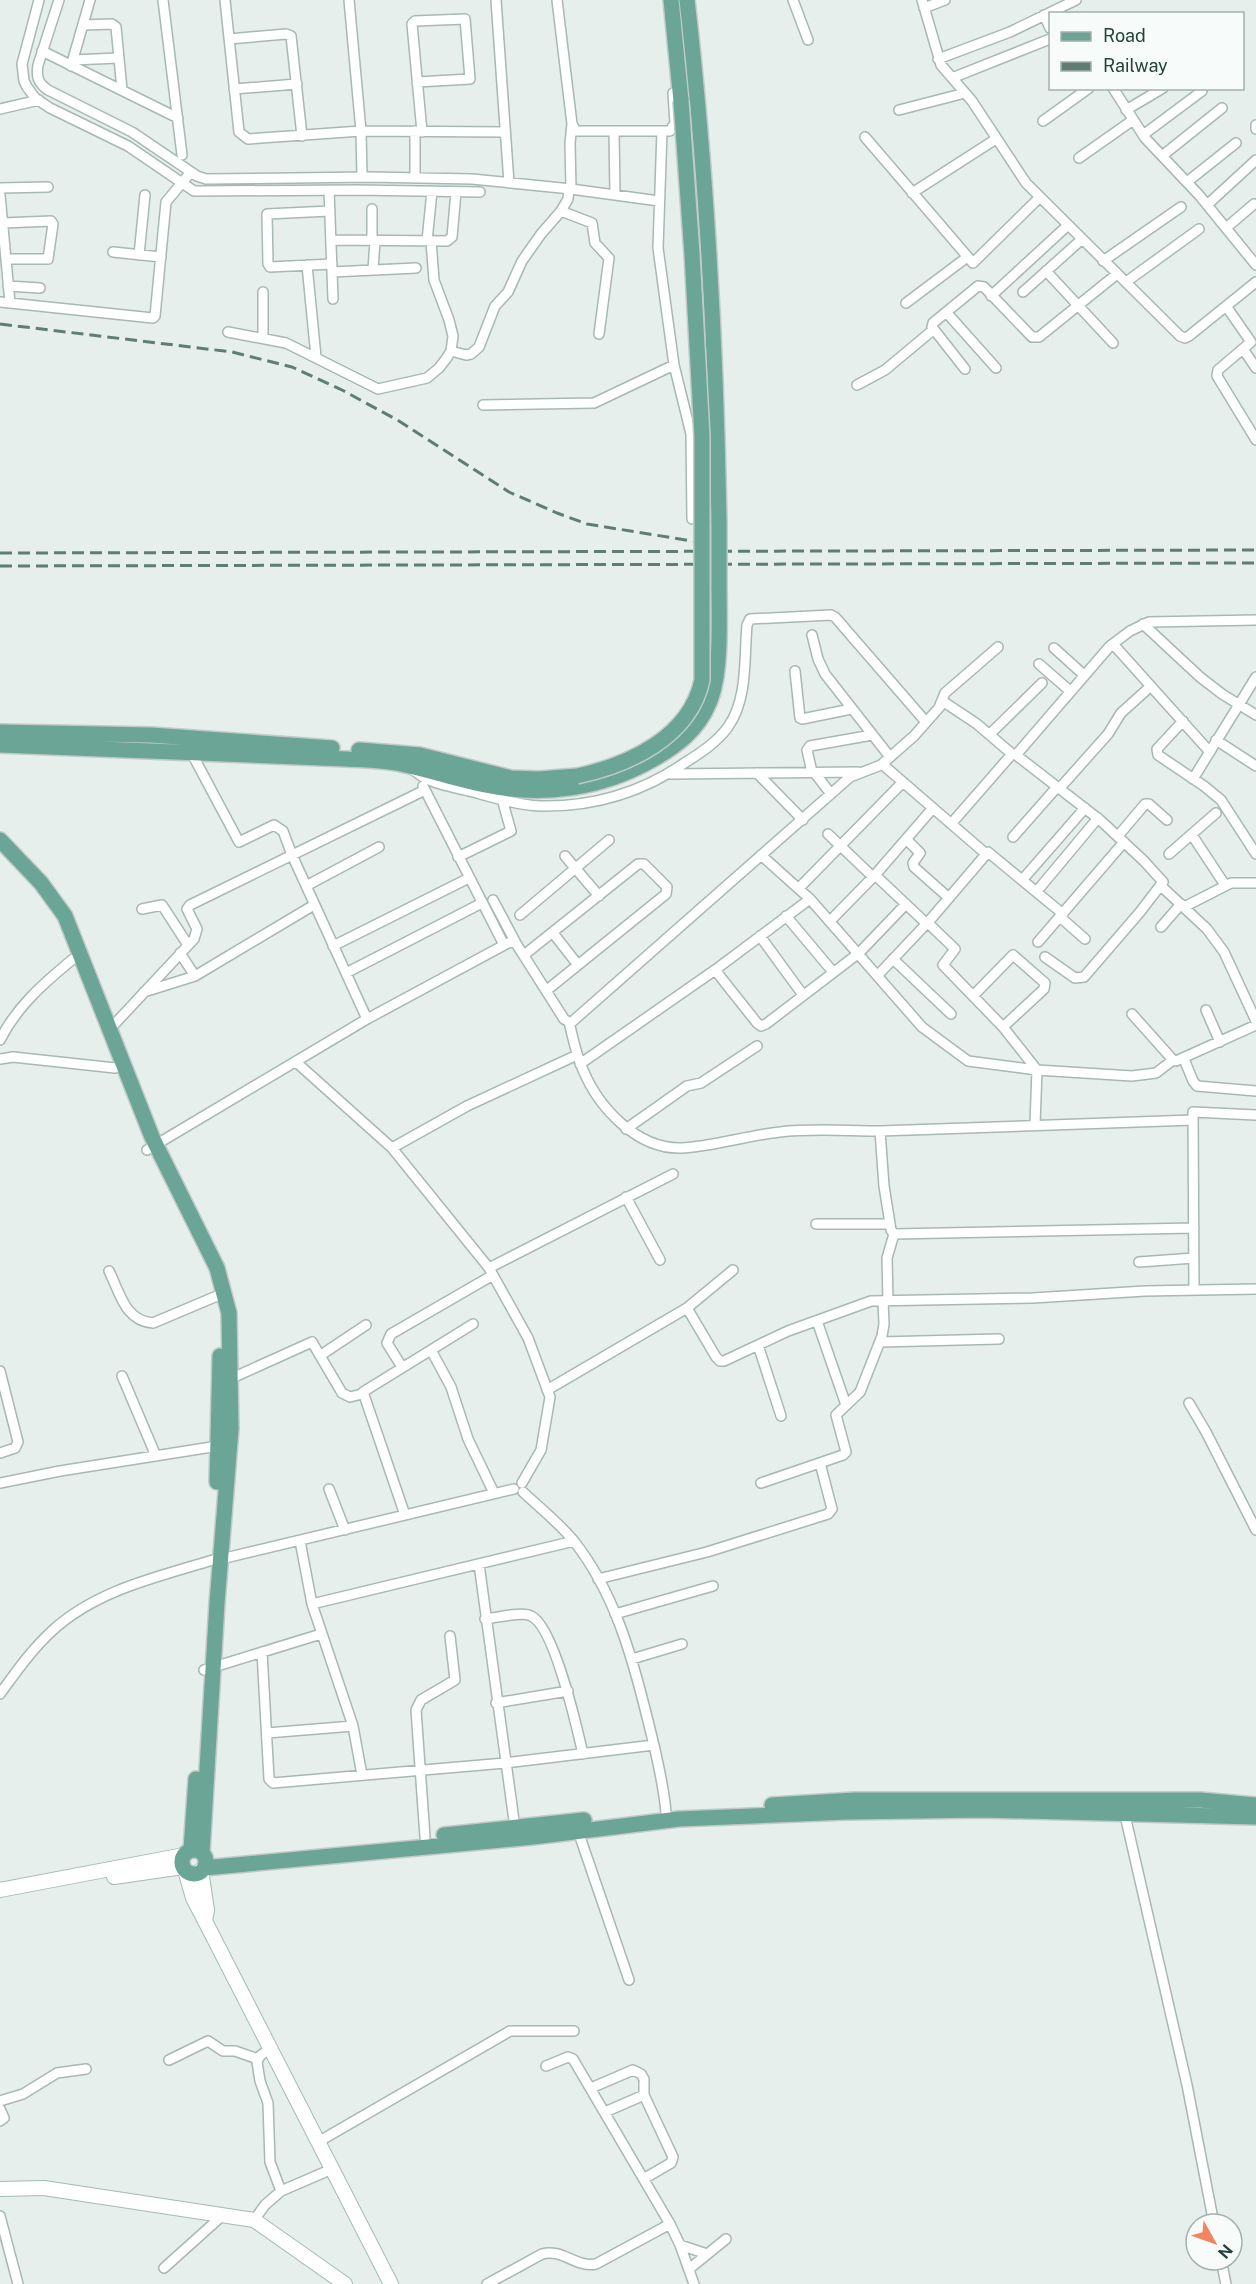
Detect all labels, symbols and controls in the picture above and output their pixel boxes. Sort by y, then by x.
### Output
legend [1049,12,1244,90]
text: Road [1103,25,1146,46]
text: Railway [1103,55,1168,76]
north arrow [1184,2212,1244,2272]
text: N [1214,2240,1236,2262]

